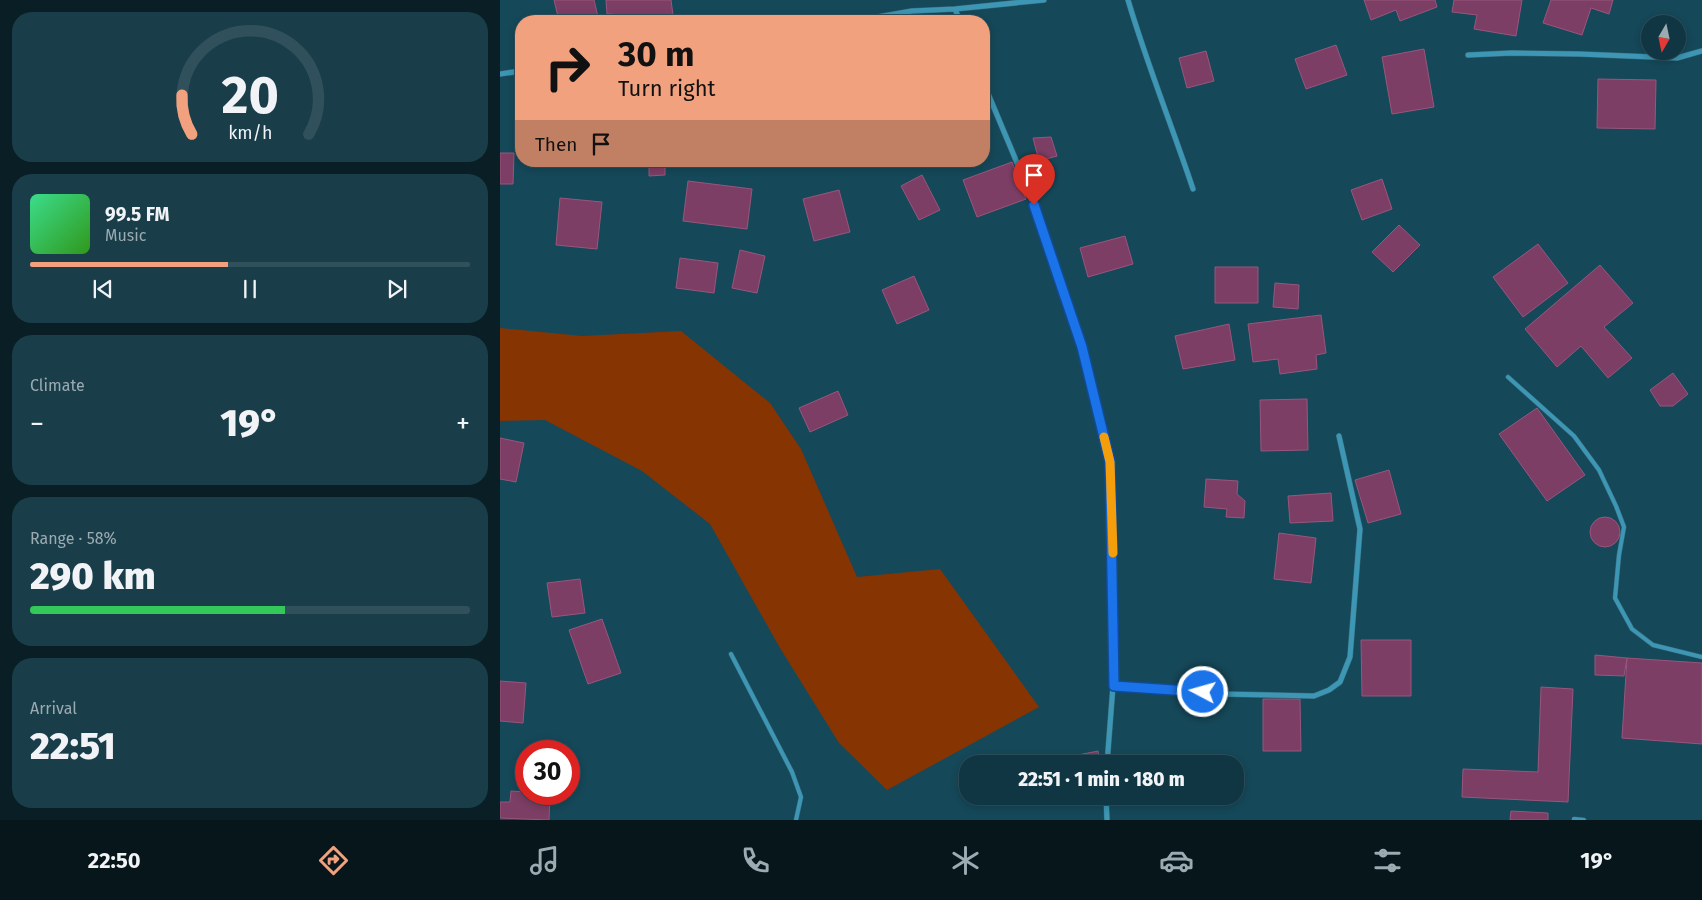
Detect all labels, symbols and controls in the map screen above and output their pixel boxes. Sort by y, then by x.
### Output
north arrow [1641,15,1686,60]
map controls [1641,15,1686,60]
text: 30 m [618,33,695,75]
icon: right [535,35,600,100]
text: 20 [221,64,279,127]
text: Turn right [618,75,715,102]
text: km/h [228,122,272,144]
icon: arrive [587,130,615,158]
text: Then [535,133,577,156]
pin [1013,154,1055,205]
icon: arrive [1020,161,1048,189]
text: 99.5 FM [105,203,169,226]
text: Music [105,226,146,245]
icon: previous [89,275,117,303]
icon: pause [236,275,264,303]
icon: next [383,275,411,303]
text: Climate [30,376,85,395]
text: 19° [220,400,280,446]
text: − [30,407,44,440]
text: + [456,407,470,440]
text: Range · 58% [30,529,117,548]
text: 290 km [30,553,156,599]
position arrow [1176,665,1228,717]
text: Arrival [30,699,77,718]
text: 22:51 [30,723,116,769]
speed limit sign: 30 [515,740,580,805]
text: 22:51 · 1 min · 180 m [1018,768,1185,791]
icon: directions [316,843,351,878]
icon: music [527,843,562,878]
icon: phone [738,843,773,878]
icon: climate [948,843,983,878]
icon: car [1159,843,1194,878]
icon: filters [1370,843,1405,878]
text: 22:50 [88,847,141,874]
text: 19° [1580,847,1614,874]

